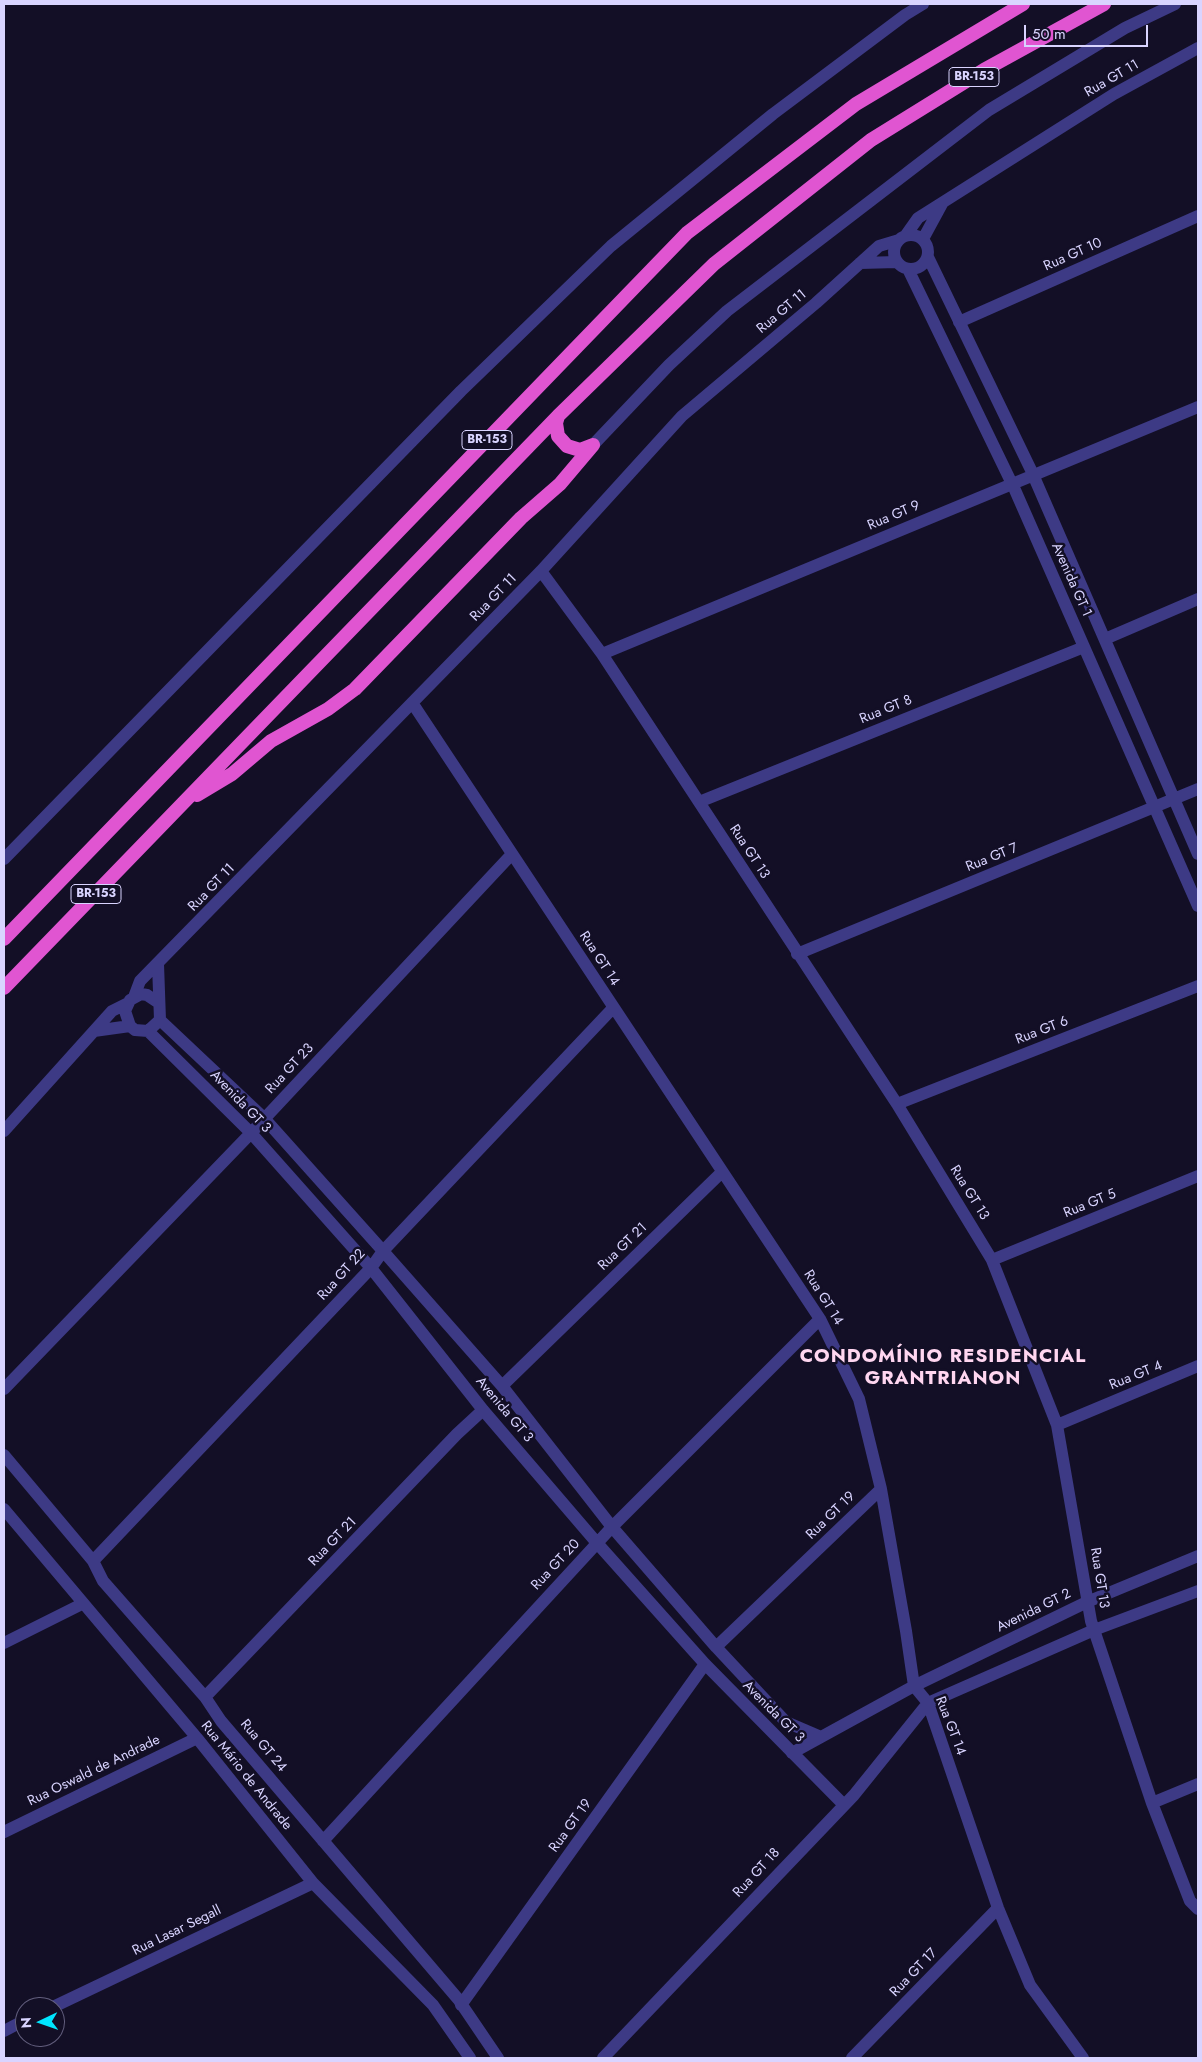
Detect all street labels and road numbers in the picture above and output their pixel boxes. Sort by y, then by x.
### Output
street label: Rua GT 11 [1082,57,1142,101]
road number: BR-153 [949,68,999,86]
street label: Rua GT 10 [1041,235,1105,275]
street label: Rua GT 11 [754,286,810,338]
road number: BR-153 [462,430,512,450]
street label: Rua GT 9 [865,497,923,535]
street label: Avenida GT 1 [1047,540,1095,620]
street label: Rua GT 11 [467,571,521,625]
street label: Rua GT 8 [857,692,915,728]
street label: Rua GT 13 [725,822,773,882]
street label: Rua GT 7 [964,840,1020,876]
street label: Rua GT 11 [185,861,239,915]
road number: BR-153 [71,884,121,904]
street label: Rua GT 14 [575,929,623,989]
street label: Rua GT 6 [1013,1013,1071,1049]
street label: Rua GT 23 [262,1040,318,1098]
street label: Avenida GT 3 [206,1067,274,1137]
street label: Rua GT 13 [946,1163,992,1223]
street label: Rua GT 5 [1061,1186,1119,1222]
street label: Rua GT 21 [595,1220,651,1274]
street label: Rua GT 22 [315,1246,369,1304]
street label: Rua GT 14 [800,1267,846,1329]
street label: Rua GT 4 [1107,1358,1165,1394]
street label: Avenida GT 3 [472,1374,536,1446]
street label: Rua GT 19 [803,1489,859,1543]
street label: Rua GT 21 [306,1514,360,1570]
street label: Rua GT 20 [528,1536,584,1594]
street label: Rua GT 13 [1086,1546,1112,1610]
street label: Avenida GT 2 [994,1586,1074,1636]
street label: Avenida GT 3 [739,1678,807,1746]
street label: Rua GT 14 [931,1694,969,1758]
street label: Rua GT 24 [236,1716,290,1776]
street label: Rua Mário de Andrade [197,1718,295,1834]
street label: Rua Oswald de Andrade [25,1732,163,1810]
street label: Rua GT 19 [546,1796,596,1856]
street label: Rua GT 18 [730,1845,784,1901]
street label: Rua Lasar Segall [130,1902,224,1960]
street label: Rua GT 17 [887,1945,941,2001]

